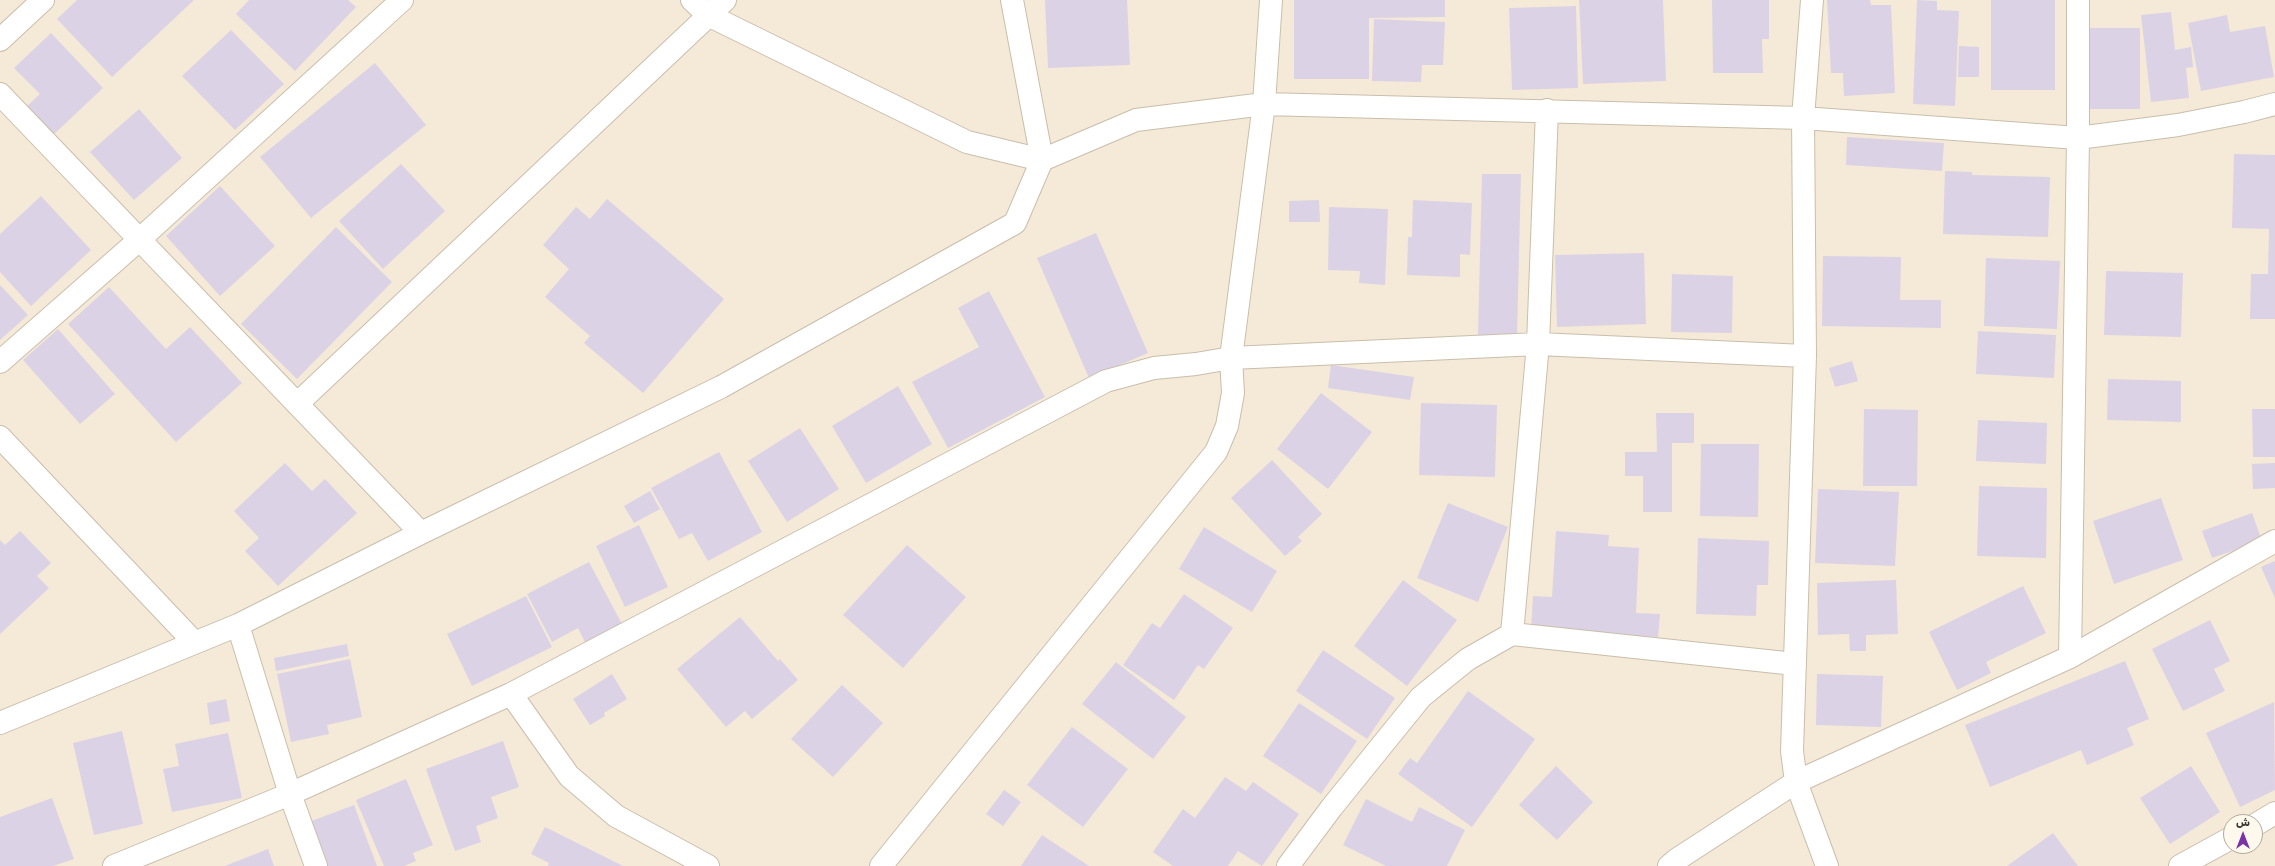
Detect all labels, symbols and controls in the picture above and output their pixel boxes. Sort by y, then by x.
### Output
north arrow [2223,814,2263,854]
text: ش [2236,816,2250,829]

